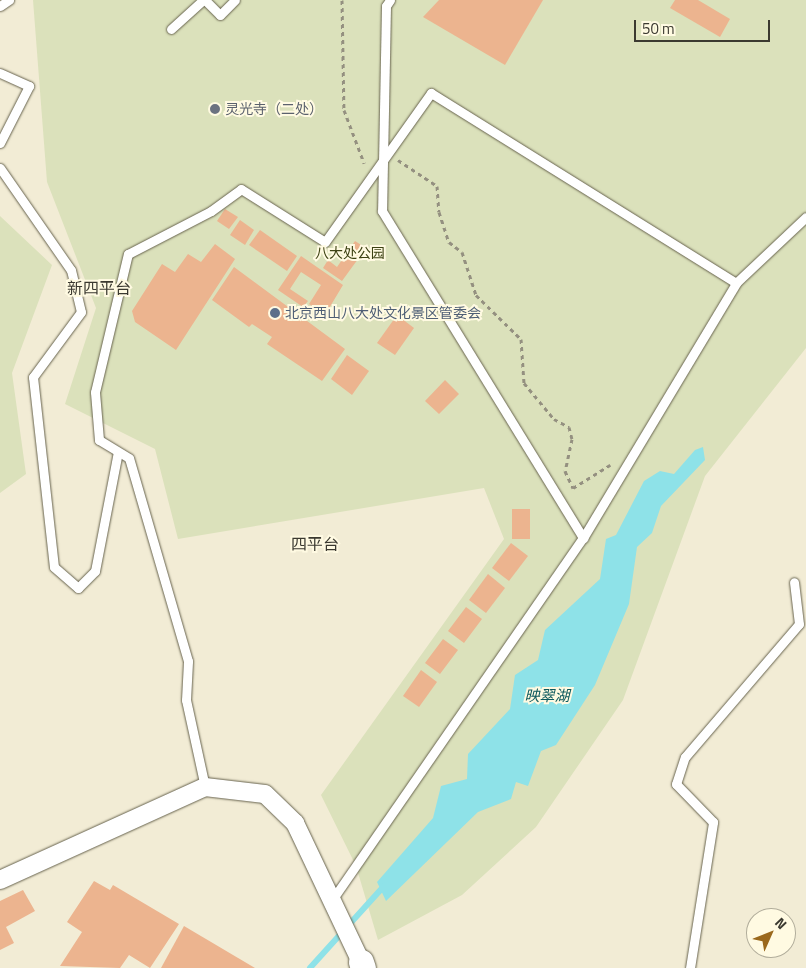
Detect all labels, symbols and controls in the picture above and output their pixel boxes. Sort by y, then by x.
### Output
scale bar [636,10,772,42]
text: 50 m [642,17,675,40]
place label: 灵光寺（二处） [225,101,323,117]
marker: 灵光寺（二处） [209,103,221,115]
park label: 八大处公园 [315,245,385,261]
district label: 新四平台 [67,278,131,298]
place label: 北京西山八大处文化景区管委会 [285,305,481,321]
marker: 北京西山八大处文化景区管委会 [269,307,281,319]
district label: 四平台 [291,534,339,554]
water label: 映翠湖 [525,687,569,705]
north arrow [746,908,796,958]
text: N [771,912,792,934]

